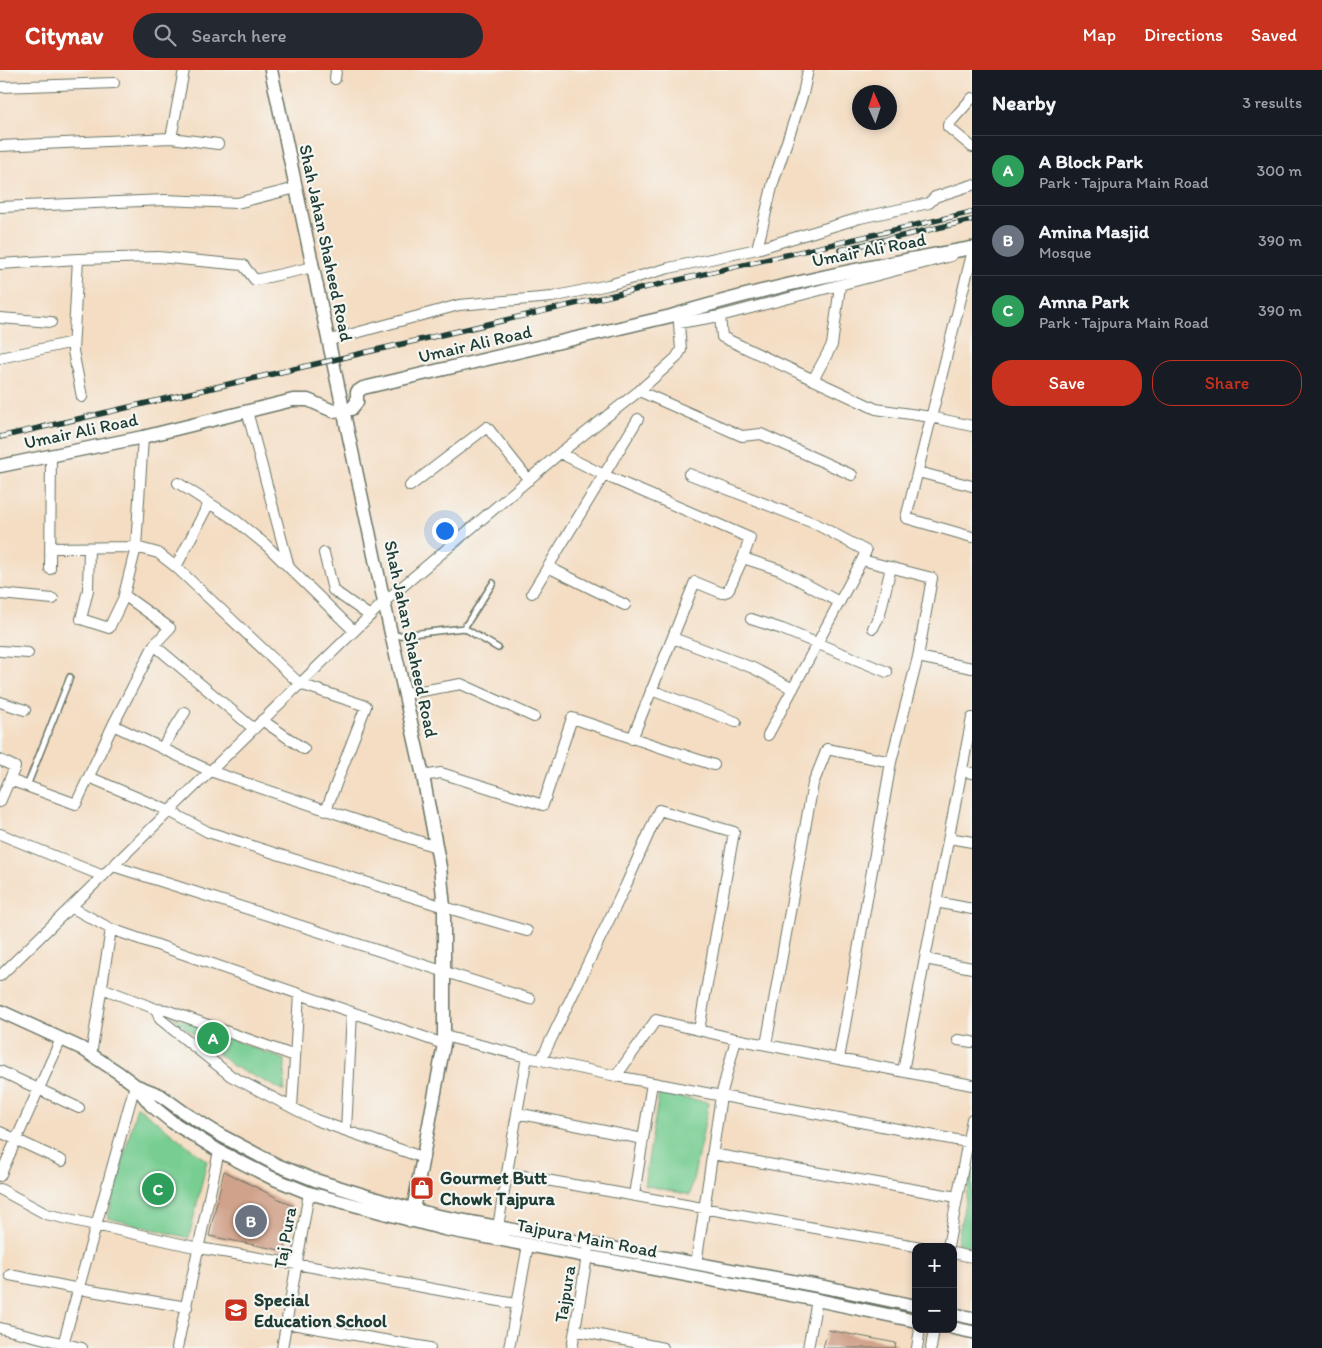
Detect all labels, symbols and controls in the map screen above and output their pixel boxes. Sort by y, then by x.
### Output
search box [133,13,483,58]
text: Citynav [25,21,103,50]
icon: search [151,21,179,49]
text: Search here [191,24,287,47]
text: Map [1083,24,1116,46]
text: Directions [1144,24,1223,46]
text: Saved [1251,24,1297,46]
north arrow [852,85,897,130]
text: Nearby [992,90,1056,115]
text: 3 results [1242,93,1302,112]
street label: Shah Jahan Shaheed Road [294,143,358,344]
text: A Block Park [1039,150,1143,173]
text: A [1003,161,1013,180]
text: 300 m [1257,161,1302,180]
text: Park · Tajpura Main Road [1039,173,1209,192]
text: Amina Masjid [1039,220,1149,243]
street label: Umair Ali Road [810,228,928,272]
text: B [1003,231,1013,250]
text: 390 m [1258,231,1302,250]
text: Mosque [1039,243,1092,262]
text: Amna Park [1039,290,1129,313]
text: C [1003,301,1013,320]
text: 390 m [1258,301,1302,320]
text: Park · Tajpura Main Road [1039,313,1209,332]
street label: Umair Ali Road [416,320,534,368]
button: Save [992,360,1142,406]
button: Share [1152,360,1302,406]
street label: Umair Ali Road [22,408,140,454]
your location [432,518,458,544]
street label: Shah Jahan Shaheed Road [379,539,443,740]
pin: A [197,1019,229,1057]
place label: Gourmet Butt Chowk Tajpura [440,1167,556,1210]
pin: C [142,1170,174,1208]
shop icon: Gourmet Butt Chowk Tajpura [409,1175,435,1201]
pin: B [235,1202,267,1240]
street label: Taj Pura [269,1205,301,1271]
street label: Tajpura Main Road [515,1214,660,1263]
map controls [912,1243,957,1333]
button: + [912,1243,957,1288]
street label: Tajpura [550,1263,580,1324]
button: − [912,1288,957,1333]
place label: Special Education School [254,1289,388,1332]
school or university icon: Special Education School [223,1297,249,1323]

